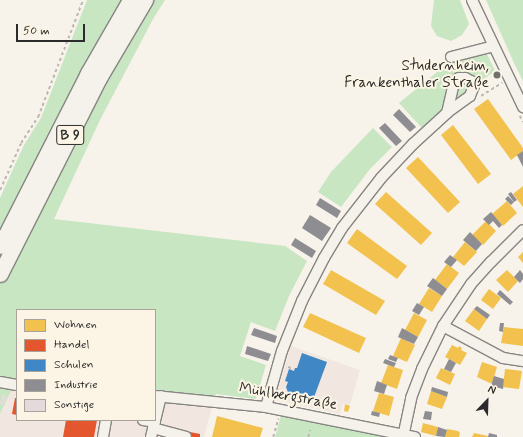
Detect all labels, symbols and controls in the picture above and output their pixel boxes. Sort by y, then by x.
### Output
scale bar [18,16,87,42]
text: 50 m [23,23,50,39]
place label: Studernheim, Frankenthaler Straße [347,57,489,92]
marker: Studernheim, Frankenthaler Straße [492,70,502,80]
road number: B 9 [56,123,84,147]
legend [16,309,156,421]
text: Wohnen [54,317,97,333]
text: Handel [54,337,89,353]
text: Schulen [54,357,94,373]
text: Industrie [54,377,98,393]
street label: Mühlbergstraße [238,380,338,414]
north arrow [467,381,507,421]
text: N [486,382,498,398]
text: Sonstige [54,397,94,413]

